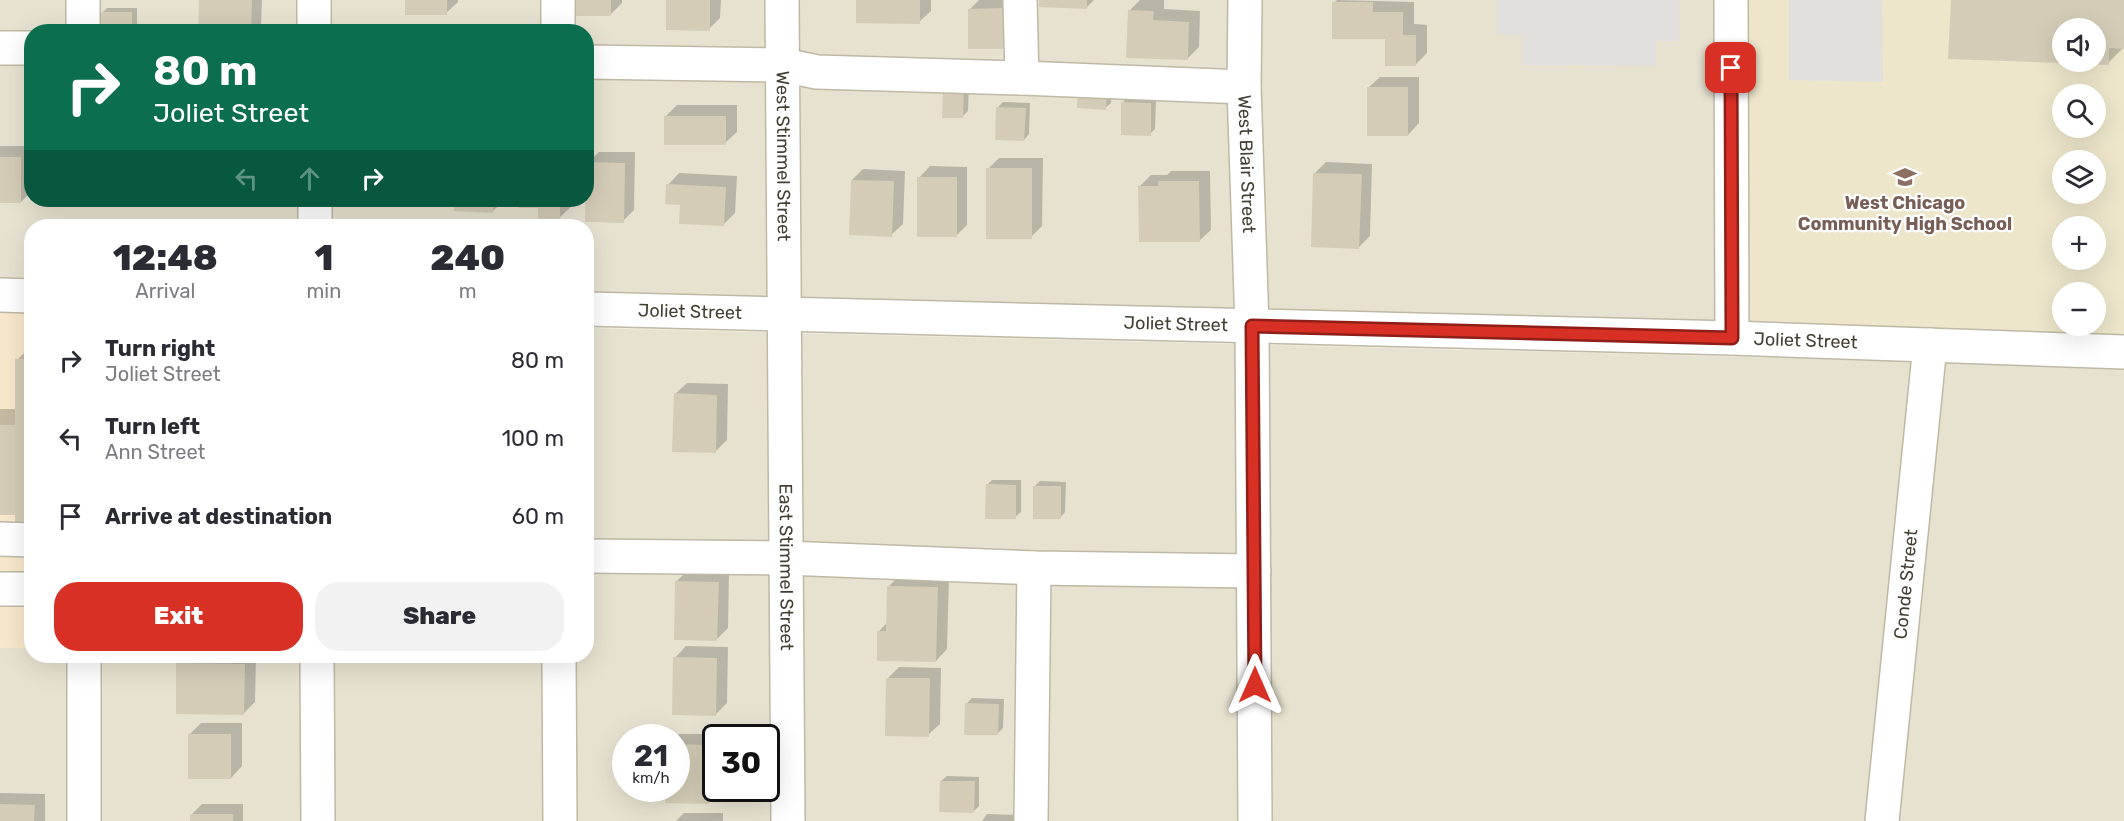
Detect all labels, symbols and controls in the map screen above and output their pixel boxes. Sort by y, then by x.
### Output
map controls [2052,18,2106,336]
button: sound [2052,18,2106,72]
pin [1705,42,1756,93]
text: 80 m [153,46,257,96]
icon: right [54,48,132,126]
icon: arrive [1714,51,1747,84]
street label: West Stimmel Street [772,71,795,241]
button: search [2052,84,2106,138]
street label: West Blair Street [1233,94,1260,233]
text: Joliet Street [153,97,309,129]
button: layers [2052,150,2106,204]
icon: left [230,162,263,195]
icon: ahead [293,162,326,195]
icon: right [356,162,389,195]
school or university icon: West Chicago Community High School [1892,164,1918,190]
place label: West Chicago Community High School [1798,192,2012,235]
button: + [2052,216,2106,270]
text: 12:48 [113,236,218,279]
text: 1 [314,236,333,279]
text: 240 [430,236,505,279]
text: Arrival [135,279,195,303]
text: min [307,279,341,303]
text: m [459,279,477,303]
button: − [2052,282,2106,336]
street label: Joliet Street [638,299,742,324]
street label: Joliet Street [1124,312,1228,336]
street label: Joliet Street [1753,328,1858,353]
text: Turn right [105,335,215,362]
icon: right [54,344,87,377]
text: 80 m [511,347,564,374]
text: Joliet Street [105,362,221,386]
text: Turn left [105,413,200,440]
icon: left [54,422,87,455]
text: 100 m [502,425,564,452]
text: Ann Street [105,440,205,464]
street label: East Stimmel Street [775,483,798,651]
icon: arrive [54,500,87,533]
text: Arrive at destination [105,503,332,530]
text: 60 m [512,503,564,530]
street label: Conde Street [1889,528,1922,640]
button: Exit [54,582,303,651]
button: Share [315,582,564,651]
position arrow [1223,653,1287,717]
speed limit sign: 30 [702,724,780,802]
text: 21 [634,738,668,774]
text: km/h [632,769,670,787]

